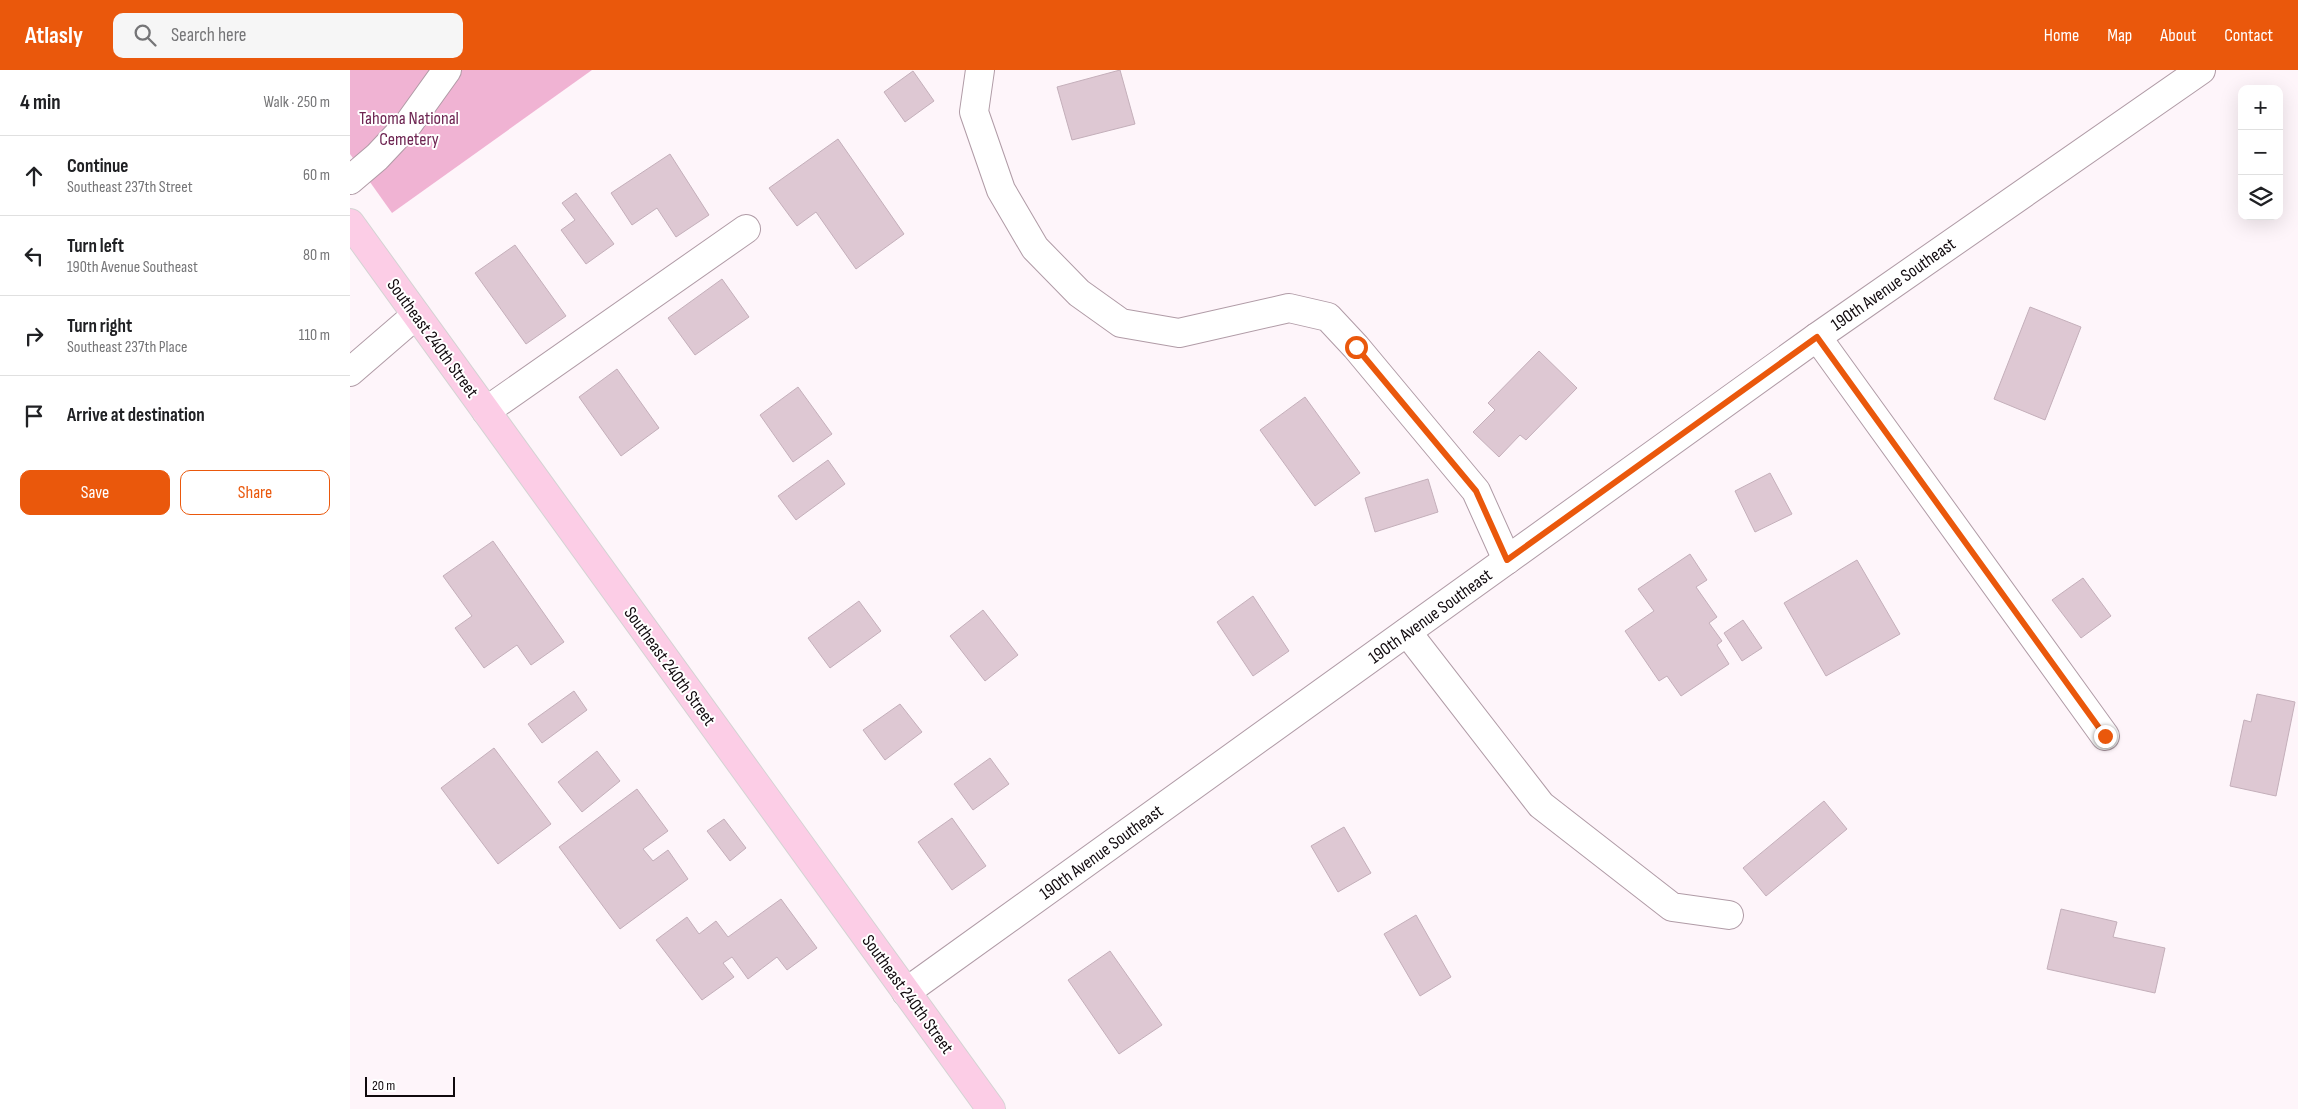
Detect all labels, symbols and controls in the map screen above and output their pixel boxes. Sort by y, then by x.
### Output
search box [113,13,463,58]
text: Atlasly [25,21,83,50]
icon: search [131,21,159,49]
text: Search here [171,24,246,47]
text: Home [2044,25,2079,46]
text: Map [2107,25,2132,46]
text: About [2160,25,2196,46]
text: Contact [2224,25,2273,46]
map controls [2238,85,2283,220]
button: + [2238,85,2283,130]
text: 4 min [20,90,61,115]
text: Walk · 250 m [264,93,330,112]
park label: Tahoma National Cemetery [359,108,459,150]
button: − [2238,130,2283,175]
text: Continue [67,155,128,178]
icon: ahead [20,162,48,190]
text: 60 m [303,166,330,185]
button: layers [2238,175,2283,220]
text: Southeast 237th Street [67,178,193,197]
street label: 190th Avenue Southeast [1827,233,1960,335]
text: Turn left [67,235,124,258]
icon: left [20,242,48,270]
text: 80 m [303,246,330,265]
text: 190th Avenue Southeast [67,258,198,277]
street label: Southeast 240th Street [382,275,483,402]
text: Turn right [67,315,132,338]
icon: right [20,322,48,350]
text: 110 m [299,326,330,345]
route start [1345,336,1368,359]
text: Southeast 237th Place [67,338,187,357]
icon: arrive [20,402,48,430]
text: Arrive at destination [67,404,205,427]
button: Save [20,470,170,515]
button: Share [180,470,330,515]
street label: 190th Avenue Southeast [1365,564,1496,668]
street label: Southeast 240th Street [619,603,720,730]
route end [2094,725,2117,748]
street label: 190th Avenue Southeast [1036,800,1167,904]
street label: Southeast 240th Street [857,931,958,1058]
scale bar [365,1074,455,1097]
text: 20 m [372,1077,395,1094]

